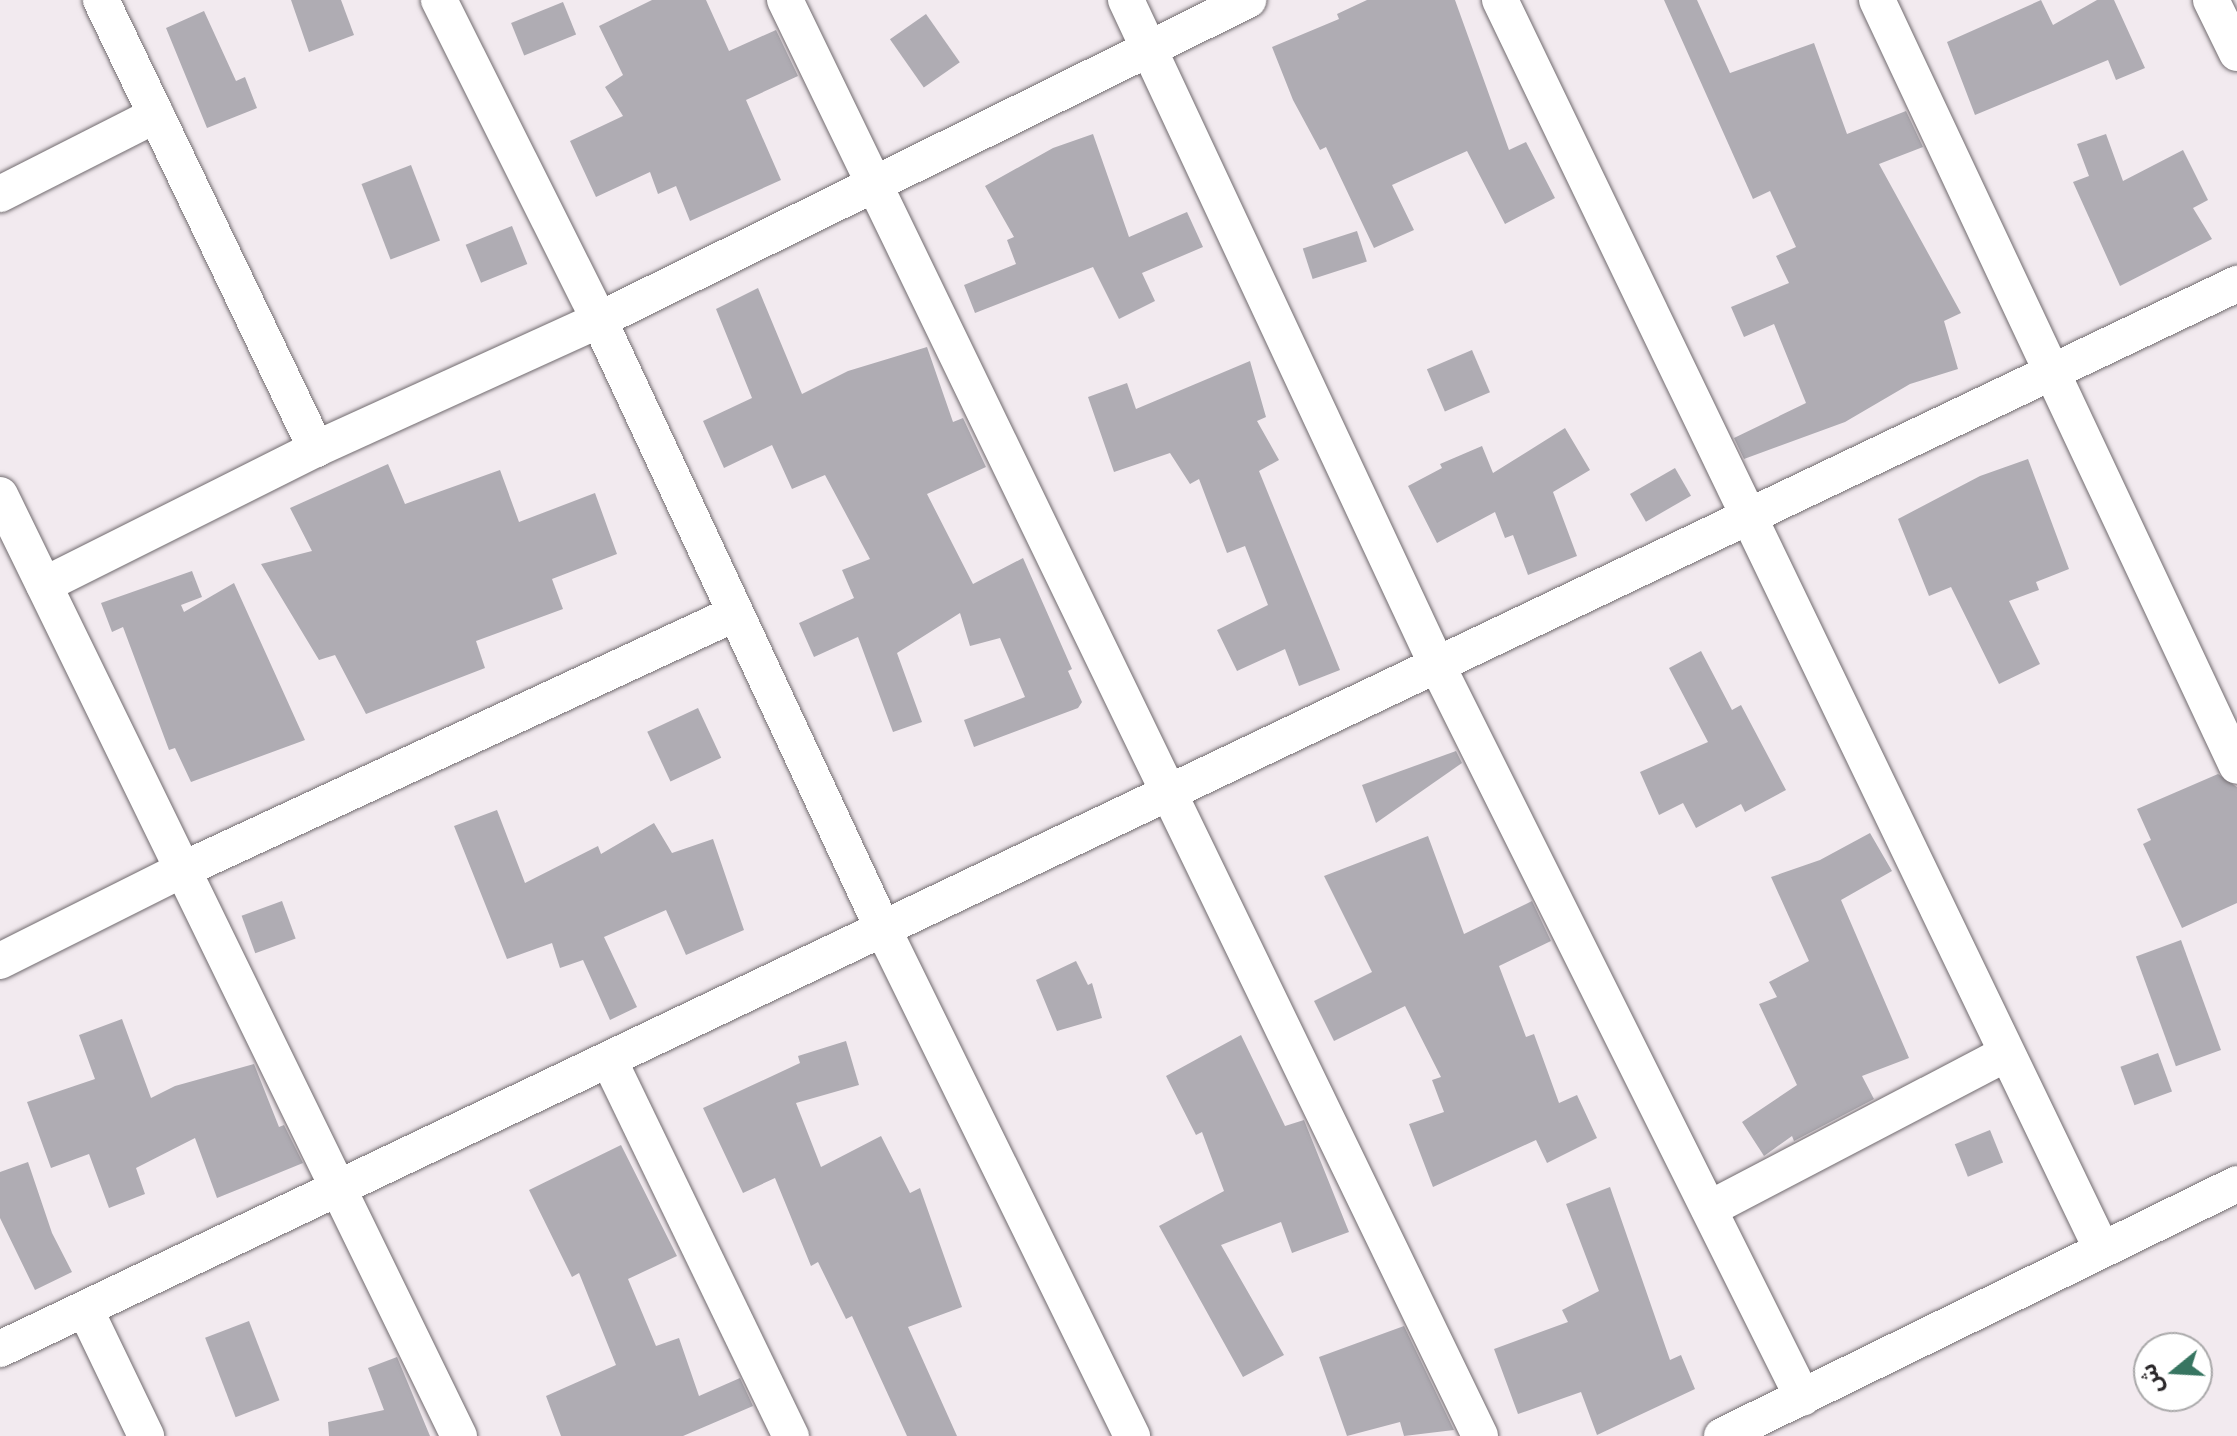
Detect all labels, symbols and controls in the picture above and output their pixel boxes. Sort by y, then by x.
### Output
north arrow [2133,1332,2213,1412]
text: ش [2135,1361,2168,1397]

